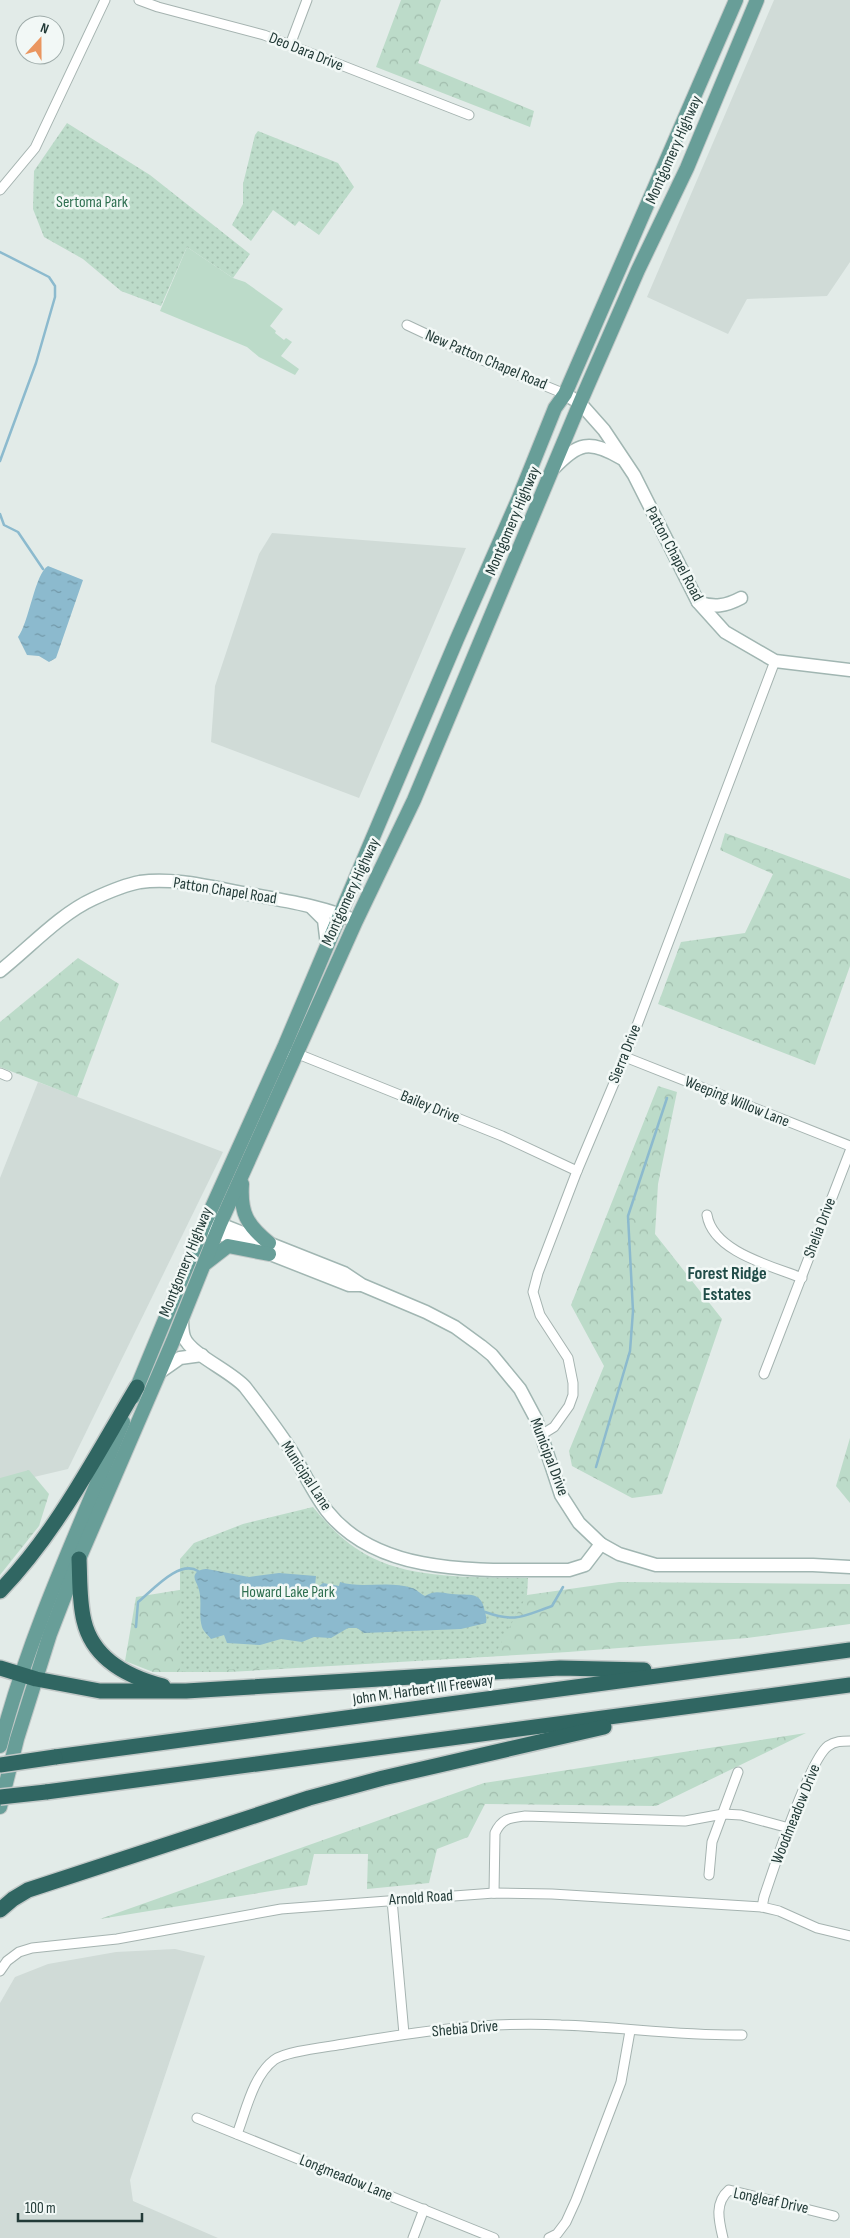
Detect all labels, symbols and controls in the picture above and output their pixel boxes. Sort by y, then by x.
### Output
north arrow [15,15,65,65]
text: N [38,19,51,38]
street label: Deo Dara Drive [266,29,346,75]
street label: Montgomery Highway [642,93,706,207]
park label: Sertoma Park [56,193,128,212]
street label: New Patton Chapel Road [422,326,550,394]
street label: Montgomery Highway [482,464,544,578]
street label: Patton Chapel Road [641,503,707,605]
street label: Montgomery Highway [318,835,384,949]
street label: Patton Chapel Road [172,873,278,909]
street label: Sierra Drive [605,1022,645,1086]
street label: Weeping Willow Lane [682,1072,792,1132]
street label: Bailey Drive [398,1087,462,1127]
street label: Shelia Drive [800,1195,840,1261]
street label: Montgomery Highway [155,1204,217,1320]
district label: Forest Ridge Estates [687,1263,767,1305]
street label: Municipal Drive [526,1415,572,1499]
street label: Municipal Lane [277,1438,335,1514]
park label: Howard Lake Park [241,1583,335,1602]
street label: John M. Harbert III Freeway [350,1671,495,1709]
street label: Woodmeadow Drive [767,1761,825,1867]
street label: Arnold Road [387,1886,454,1910]
street label: Shebia Drive [431,2017,499,2041]
street label: Longmeadow Lane [297,2151,395,2205]
street label: Longleaf Drive [732,2184,810,2218]
scale bar [18,2190,141,2222]
text: 100 m [25,2199,56,2218]

